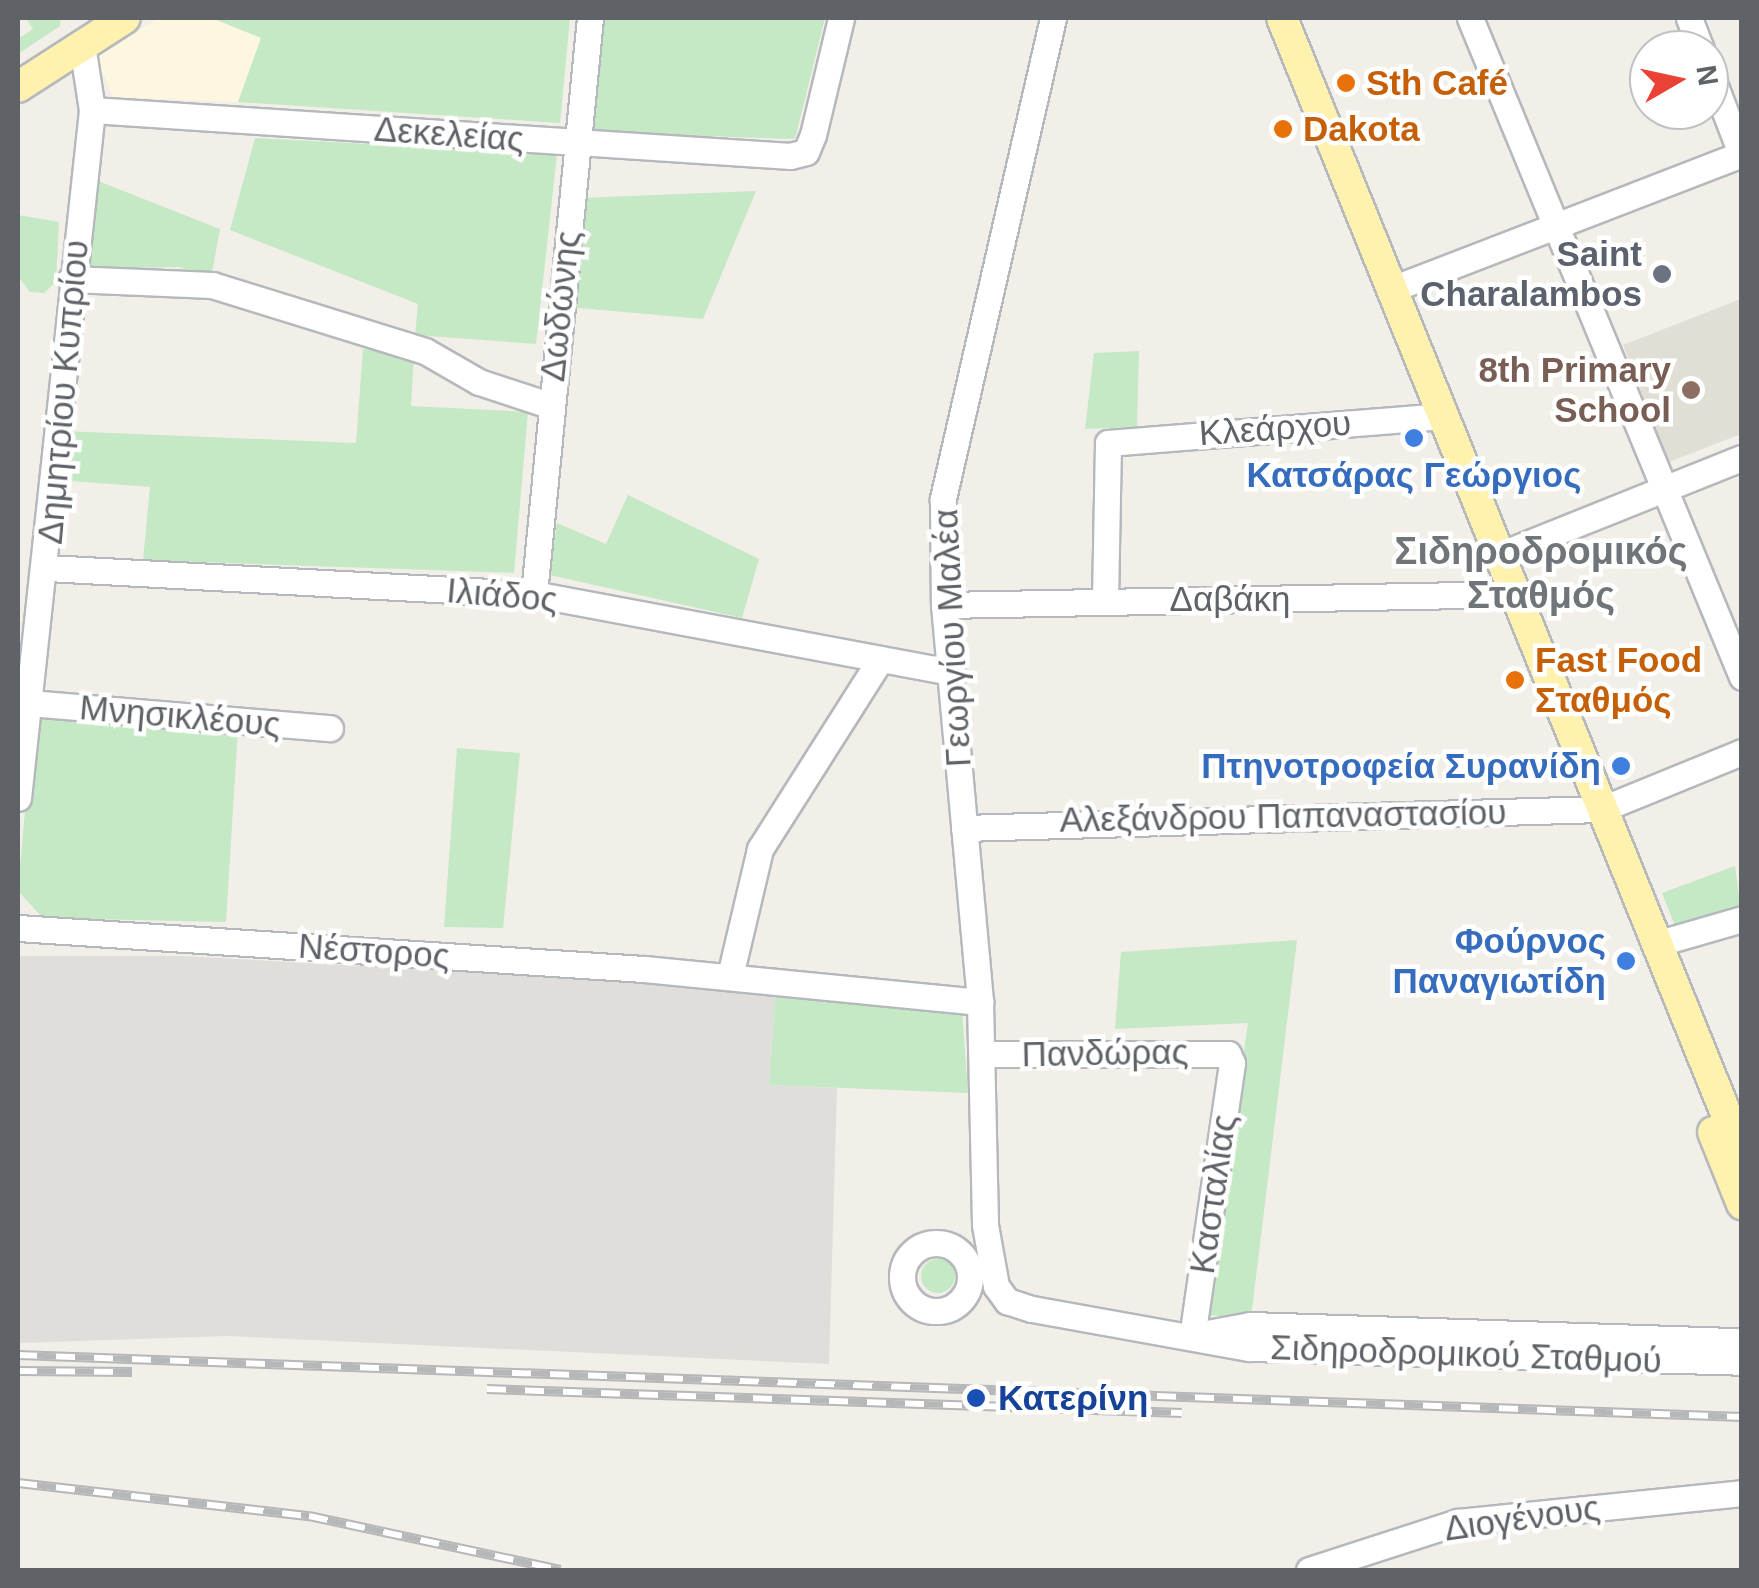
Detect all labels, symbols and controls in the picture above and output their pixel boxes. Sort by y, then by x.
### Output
north arrow [1629,30,1729,130]
place label: Sth Café [1366,62,1508,104]
text: N [1690,63,1724,88]
marker: Sth Café [1335,72,1357,94]
street label: Δεκελείας [373,108,525,160]
place label: Dakota [1303,108,1420,150]
marker: Dakota [1272,118,1294,140]
street label: Δωδώνης [531,229,589,383]
place label: Saint Charalambos [1420,233,1642,315]
street label: Δημητρίου Κυπρίου [29,238,97,546]
marker: Saint Charalambos [1651,263,1673,285]
place label: 8th Primary School [1478,349,1671,431]
marker: 8th Primary School [1680,379,1702,401]
street label: Κλεάρχου [1197,402,1353,454]
marker: Κατσάρας Γεώργιος [1403,427,1425,449]
place label: Κατσάρας Γεώργιος [1247,454,1581,496]
street label: Γεωργίου Μαλέα [924,508,980,768]
district label: Σιδηροδρομικός Σταθμός [1395,529,1687,618]
street label: Ιλιάδος [445,569,559,621]
street label: Δαβάκη [1170,578,1290,620]
place label: Fast Food Σταθμός [1535,639,1702,721]
marker: Fast Food Σταθμός [1504,669,1526,691]
street label: Μνησικλέους [78,686,282,746]
place label: Πτηνοτροφεία Συρανίδη [1201,745,1601,787]
marker: Πτηνοτροφεία Συρανίδη [1610,755,1632,777]
street label: Αλεξάνδρου Παπαναστασίου [1059,791,1507,841]
place label: Φούρνος Παναγιωτίδη [1392,920,1606,1002]
street label: Νέστορος [297,925,451,977]
marker: Φούρνος Παναγιωτίδη [1615,950,1637,972]
street label: Πανδώρας [1021,1031,1189,1075]
street label: Κασταλίας [1181,1112,1245,1276]
street label: Σιδηροδρομικού Σταθμού [1270,1326,1662,1382]
place label: Κατερίνη [998,1377,1148,1419]
marker: Κατερίνη [963,1385,989,1411]
street label: Διογένους [1441,1486,1603,1550]

